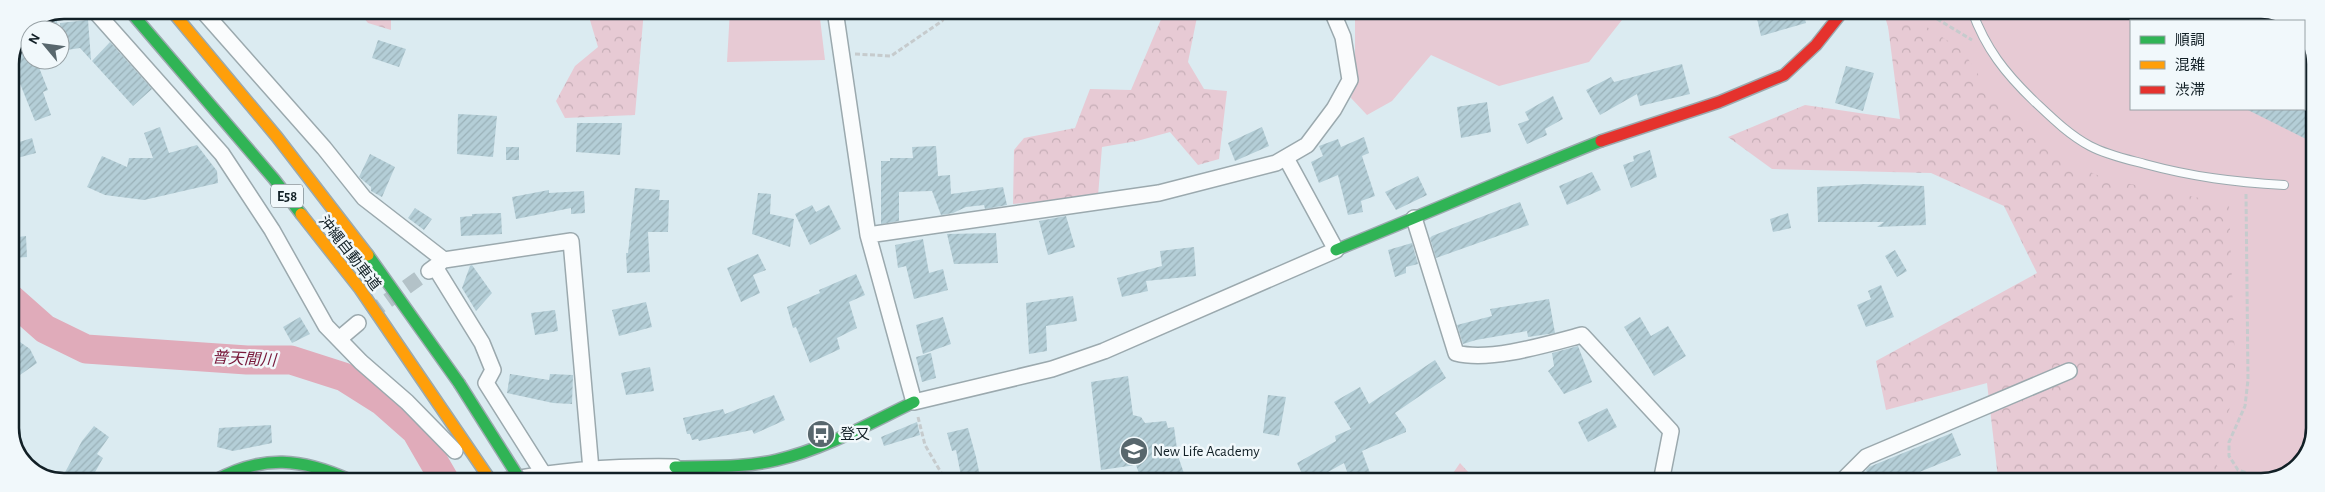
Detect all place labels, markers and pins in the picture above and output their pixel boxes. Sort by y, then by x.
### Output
bus stop icon: 登又 [806,419,836,449]
place label: 登又 [840,426,870,442]
school or university icon: New Life Academy [1119,436,1149,466]
place label: New Life Academy [1153,444,1260,459]

